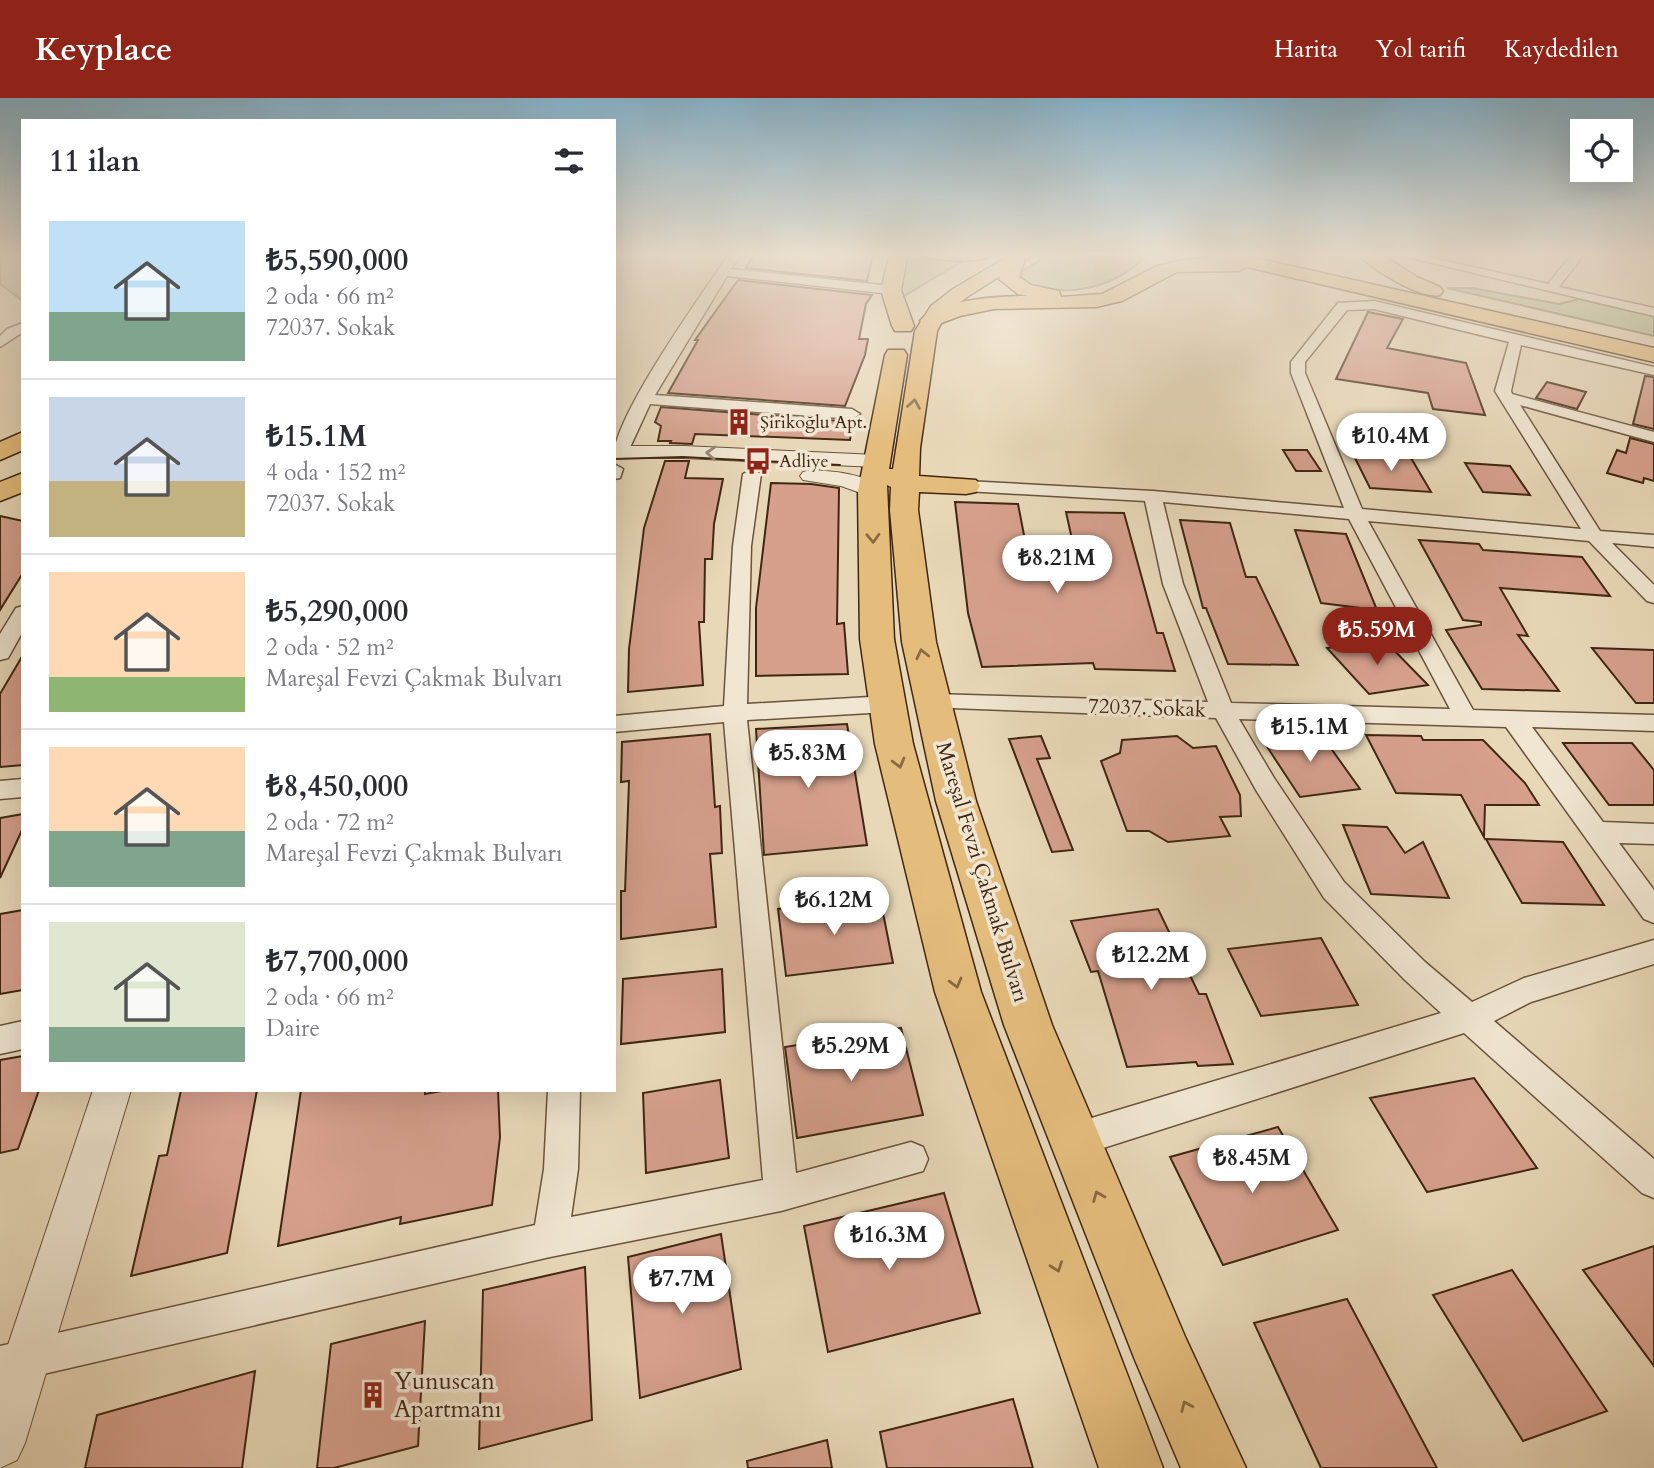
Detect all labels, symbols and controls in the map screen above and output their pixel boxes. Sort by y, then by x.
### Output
text: Keyplace [35,27,172,72]
text: Harita [1274,33,1338,66]
text: Yol tarifi [1376,33,1466,66]
text: Kaydedilen [1504,33,1619,66]
map controls [1570,119,1633,182]
button: locate [1570,119,1633,182]
text: 11 ilan [49,141,140,182]
icon: filters [550,142,588,180]
text: ₺5,590,000 [266,240,408,281]
icon: home [105,249,189,333]
text: 2 oda · 66 m² [266,281,394,312]
text: 72037. Sokak [266,312,395,343]
one-way arrow [906,398,921,410]
building icon: Şirikoğlu Apt. [724,407,754,437]
place label: Şirikoğlu Apt. [760,410,867,435]
pin: ₺10.4M [1334,414,1448,473]
text: ₺15.1M [266,416,367,457]
text: ₺10.4M [1352,420,1430,451]
icon: home [105,425,189,509]
one-way arrow [705,446,716,461]
bus stop icon: Adliye [743,446,773,476]
place label: Adliye [779,449,829,474]
text: 4 oda · 152 m² [266,457,405,488]
text: 72037. Sokak [266,488,395,519]
one-way arrow [866,532,881,543]
pin: ₺8.21M [1000,536,1114,595]
text: ₺8.21M [1018,542,1096,573]
text: ₺5,290,000 [266,591,408,632]
icon: home [105,600,189,684]
pin: ₺5.59M [1320,608,1434,667]
text: ₺5.59M [1338,614,1416,645]
text: 2 oda · 52 m² [266,632,394,663]
one-way arrow [916,648,930,660]
text: Mareşal Fevzi Çakmak Bulvarı [266,663,562,694]
street label: 72037. Sokak [1087,691,1207,725]
pin: ₺15.1M [1253,704,1367,764]
text: ₺15.1M [1271,711,1349,742]
pin: ₺5.83M [751,730,865,790]
text: ₺5.83M [769,737,847,768]
street label: Mareşal Fevzi Çakmak Bulvarı [929,738,1035,1006]
one-way arrow [890,757,905,769]
text: ₺8,450,000 [266,766,408,807]
icon: home [105,775,189,859]
text: 2 oda · 72 m² [266,807,394,838]
text: Mareşal Fevzi Çakmak Bulvarı [266,838,562,869]
pin: ₺6.12M [777,878,891,937]
text: ₺6.12M [795,884,873,915]
pin: ₺12.2M [1094,932,1208,992]
text: ₺12.2M [1112,939,1190,970]
text: ₺7,700,000 [266,941,408,982]
icon: home [105,950,189,1034]
one-way arrow [947,977,962,989]
text: 2 oda · 66 m² [266,982,394,1013]
text: Daire [266,1013,320,1044]
pin: ₺5.29M [794,1024,908,1083]
text: ₺5.29M [812,1030,890,1061]
pin: ₺8.45M [1195,1136,1309,1195]
text: ₺8.45M [1213,1142,1291,1173]
one-way arrow [1092,1191,1106,1203]
pin: ₺16.3M [832,1212,946,1272]
text: ₺16.3M [850,1219,928,1250]
pin: ₺7.7M [633,1256,731,1316]
one-way arrow [1049,1260,1063,1272]
text: ₺7.7M [649,1263,715,1294]
place label: Yunuscan Apartmanı [394,1365,502,1426]
building icon: Yunuscan Apartmanı [358,1380,388,1410]
one-way arrow [1180,1401,1194,1413]

